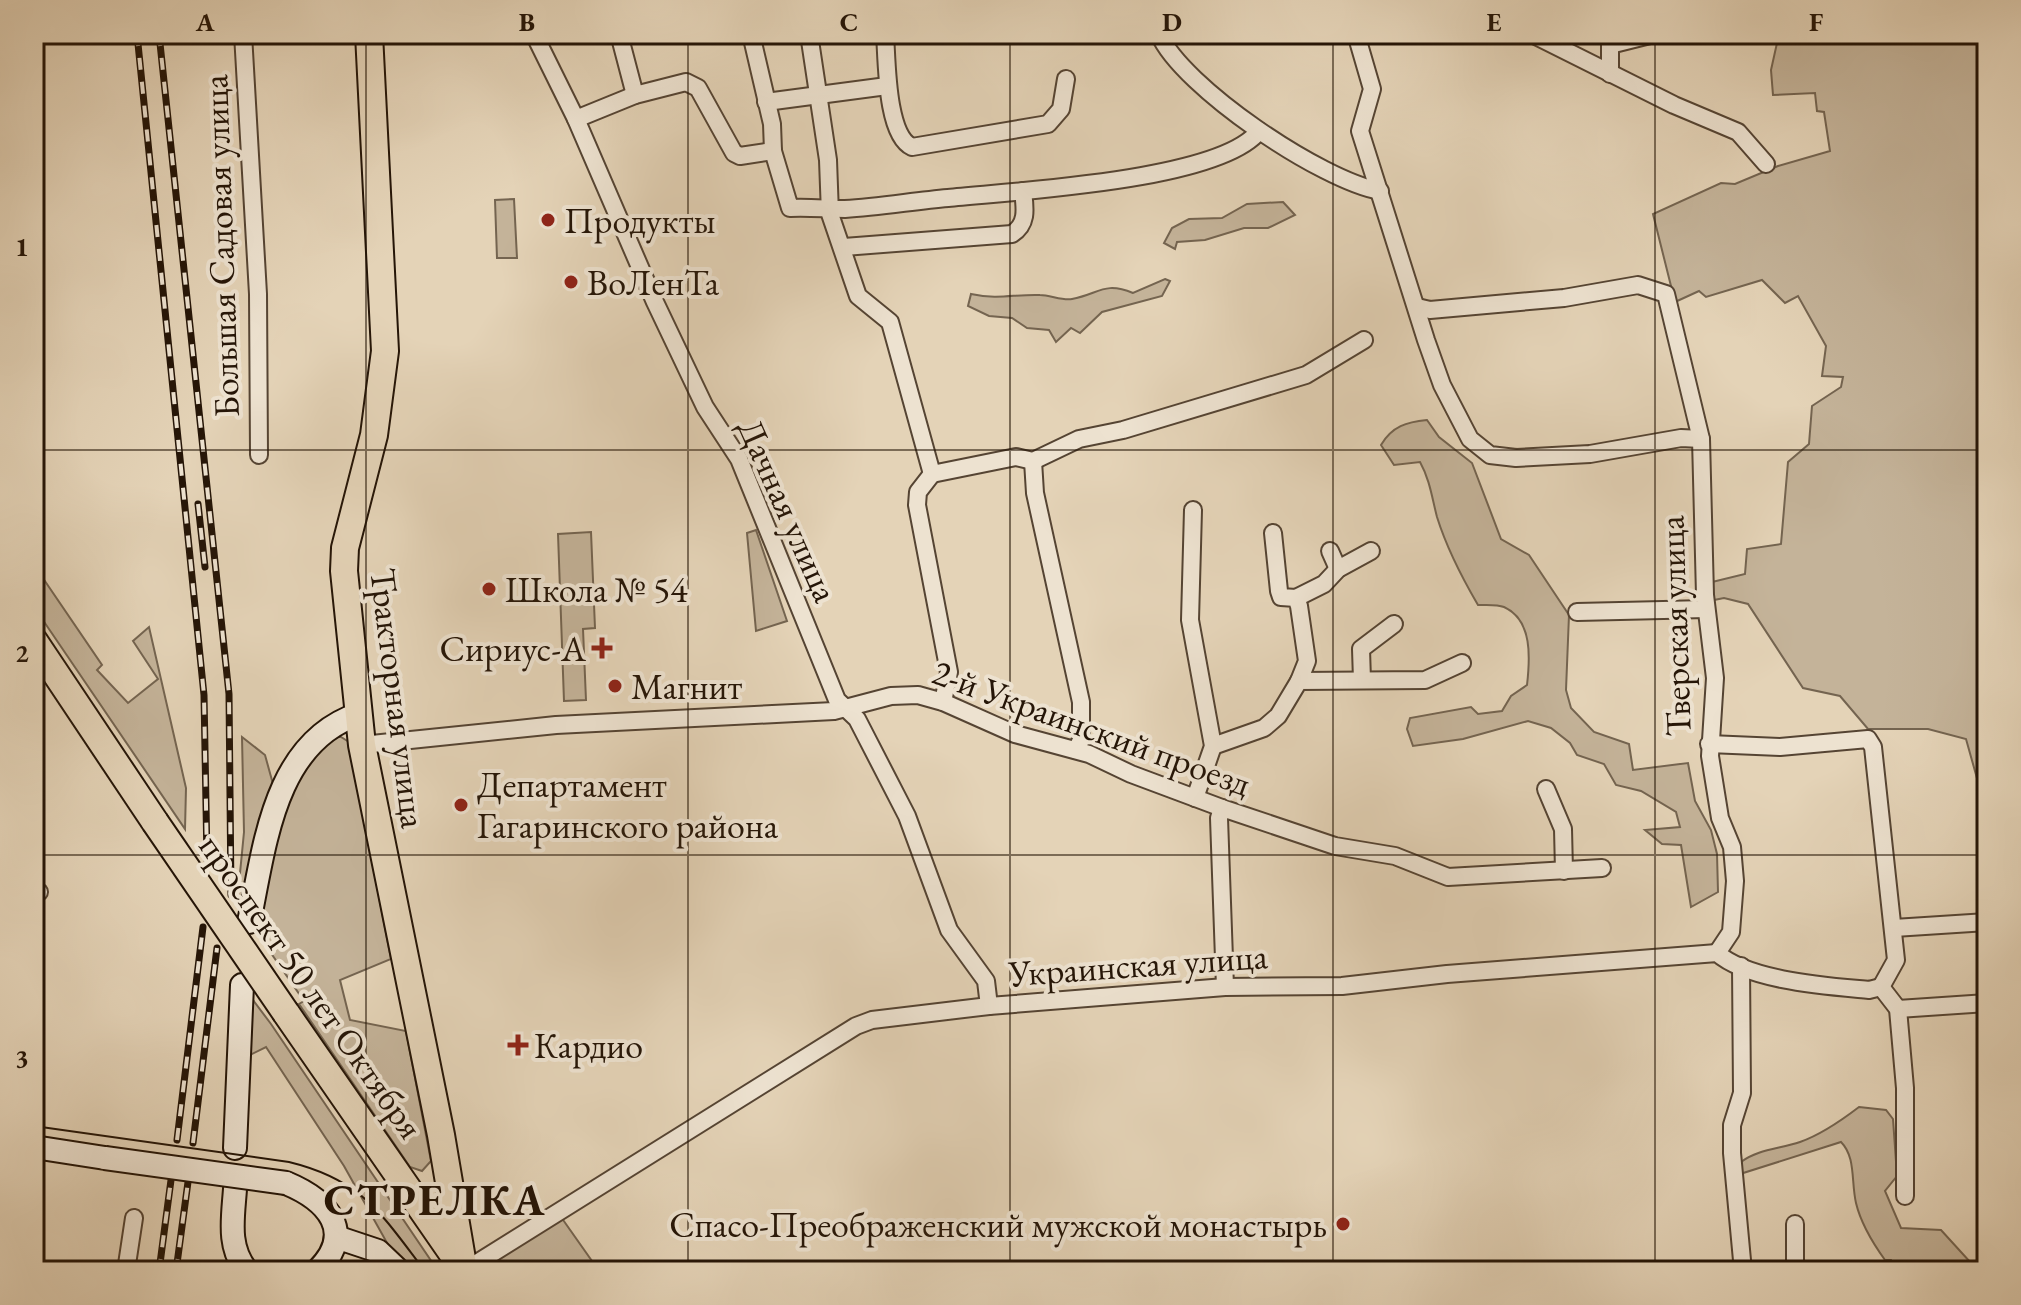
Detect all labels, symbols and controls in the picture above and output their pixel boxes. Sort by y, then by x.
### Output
text: A [195,5,215,39]
text: B [519,5,535,39]
text: C [840,5,858,39]
text: D [1162,5,1182,39]
text: E [1487,5,1502,39]
text: F [1809,5,1823,39]
street label: Большая Садовая улица [191,73,250,418]
place label: Продукты [564,197,716,244]
marker: Продукты [539,211,557,229]
text: 1 [15,230,29,264]
place label: ВоЛенТа [587,259,720,306]
marker: ВоЛенТа [562,273,580,291]
street label: Дачная улица [727,411,850,610]
street label: Тверская улица [1647,514,1702,737]
street label: Тракторная улица [359,565,438,831]
place label: Школа № 54 [505,566,688,613]
marker: Школа № 54 [480,580,498,598]
place label: Сириус-А [439,625,587,672]
text: 2 [15,636,29,670]
marker: Сириус-А [593,639,611,657]
street label: 2-й Украинский проезд [926,648,1257,807]
place label: Магнит [631,663,743,710]
marker: Магнит [606,677,624,695]
place label: Департамент Гагаринского района [477,761,779,849]
marker: Департамент Гагаринского района [452,796,470,814]
street label: проспект 50 лет Октября [189,825,434,1148]
street label: Украинская улица [1006,932,1270,997]
place label: Кардио [534,1022,643,1069]
marker: Кардио [509,1036,527,1054]
text: 3 [15,1041,29,1075]
district label: СТРЕЛКА [323,1171,547,1228]
place label: Спасо-Преображенский мужской монастырь [669,1201,1327,1248]
marker: Спасо-Преображенский мужской монастырь [1334,1215,1352,1233]

